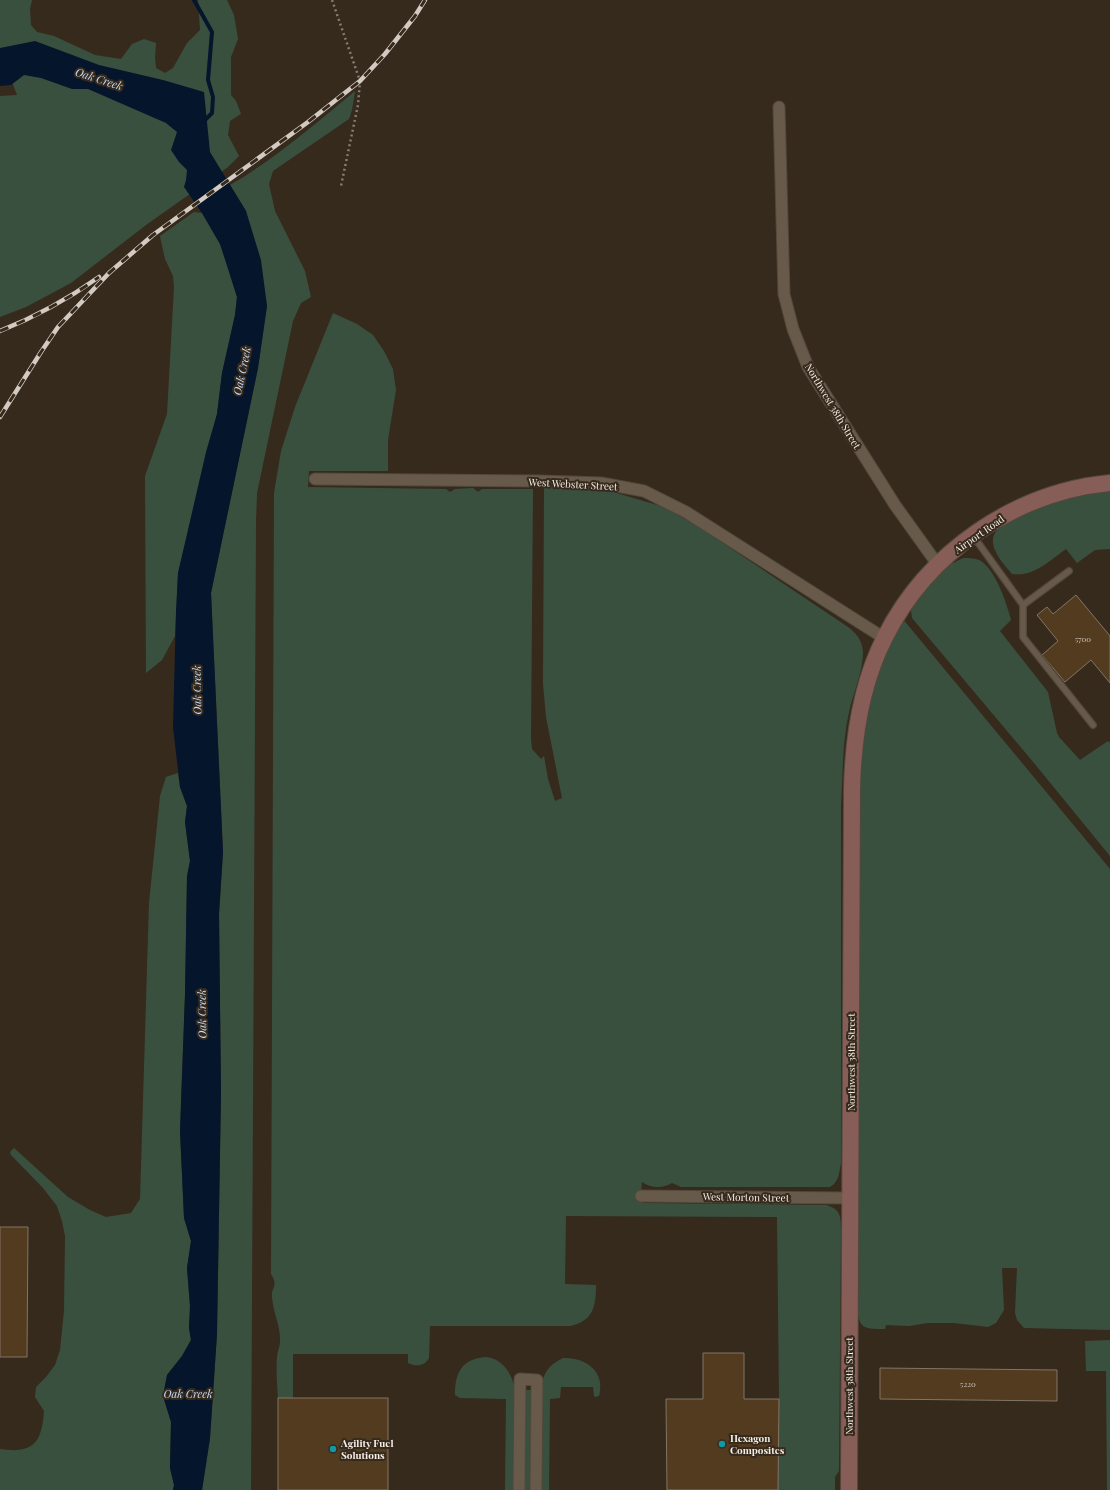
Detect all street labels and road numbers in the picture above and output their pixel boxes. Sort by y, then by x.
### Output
street label: Northwest 38th Street [802,361,864,452]
street label: West Webster Street [527,475,618,493]
street label: Airport Road [950,512,1007,557]
street label: Northwest 38th Street [844,1013,858,1111]
street label: West Morton Street [702,1189,790,1205]
street label: Northwest 38th Street [842,1337,856,1435]

